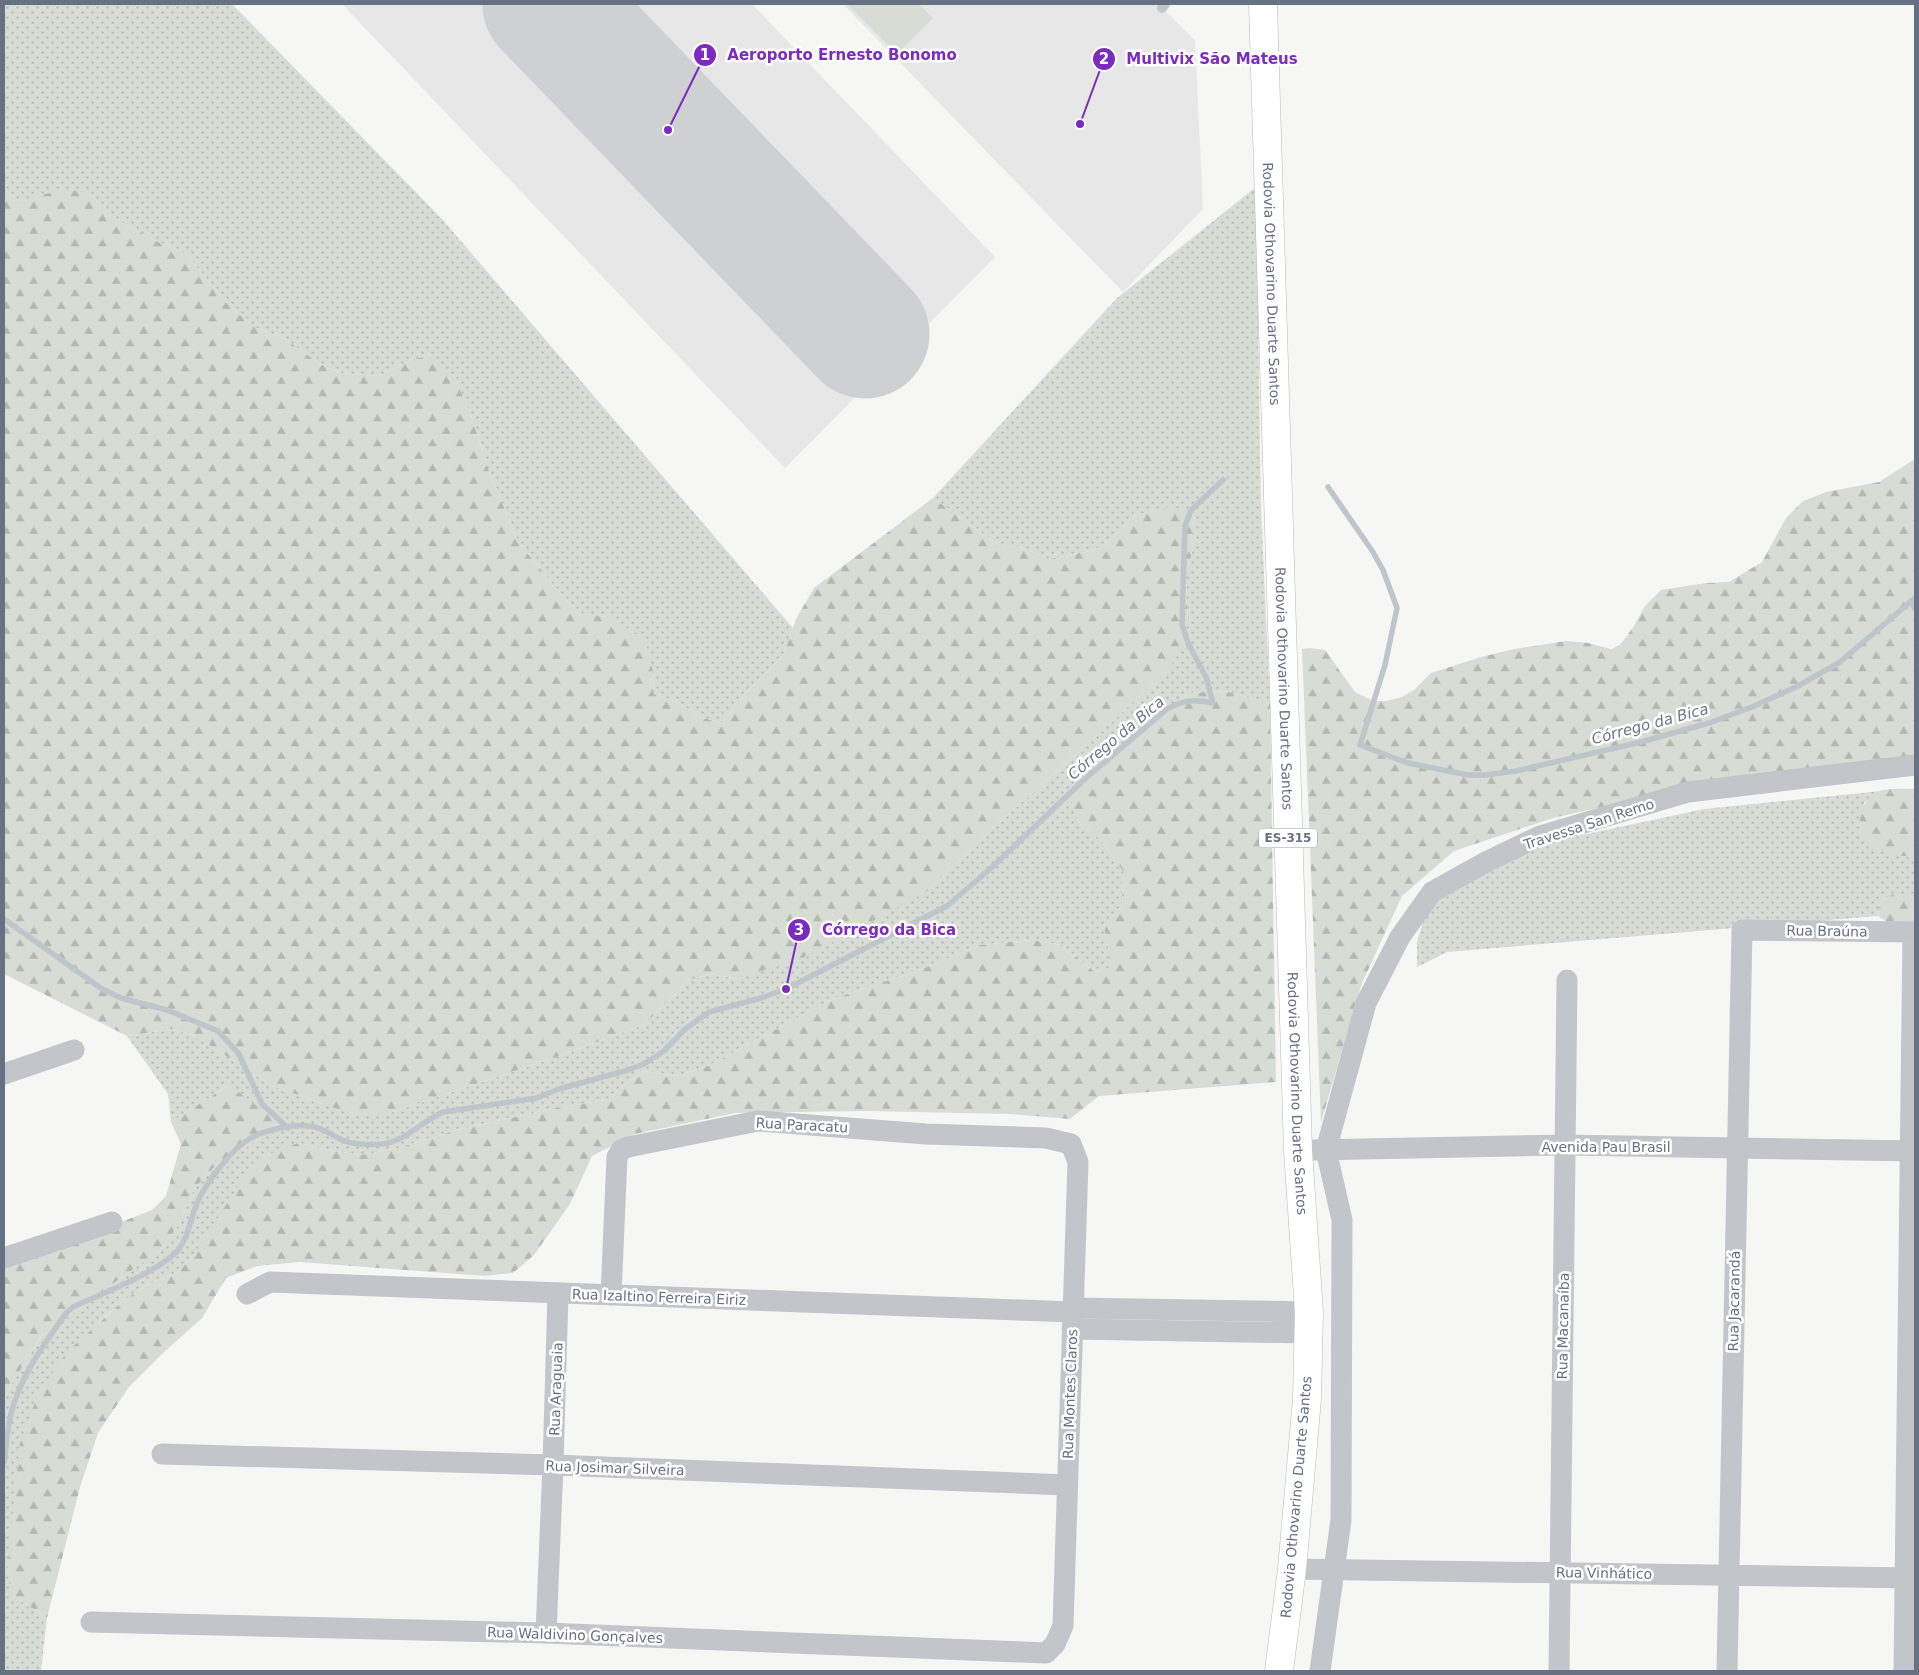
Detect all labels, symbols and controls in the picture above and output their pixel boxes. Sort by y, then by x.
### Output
callout: Aeroporto Ernesto Bonomo [692,40,966,70]
callout: Multivix São Mateus [1091,44,1307,74]
text: 1 [700,46,710,64]
text: Aeroporto Ernesto Bonomo [727,46,957,64]
text: 2 [1099,50,1109,68]
text: Multivix São Mateus [1126,50,1298,68]
street label: Rodovia Othovarino Duarte Santos [1260,162,1283,406]
street label: Rodovia Othovarino Duarte Santos [1272,567,1296,810]
water label: Córrego da Bica [1064,693,1168,783]
water label: Córrego da Bica [1590,700,1710,748]
street label: Travessa San Remo [1521,795,1656,853]
road number: ES-315 [1259,828,1317,848]
callout: Córrego da Bica [787,915,966,945]
text: 3 [794,921,804,939]
text: Córrego da Bica [822,921,956,939]
street label: Rua Braúna [1786,922,1868,940]
street label: Rodovia Othovarino Duarte Santos [1285,972,1310,1215]
street label: Rua Paracatu [755,1115,849,1135]
street label: Avenida Pau Brasil [1541,1139,1671,1155]
street label: Rua Jacarandá [1725,1251,1743,1351]
street label: Rua Macanaíba [1554,1272,1572,1380]
street label: Rua Izaltino Ferreira Eiriz [572,1286,746,1308]
street label: Rua Montes Claros [1060,1329,1080,1459]
street label: Rua Araguaia [546,1342,566,1436]
street label: Rodovia Othovarino Duarte Santos [1277,1375,1315,1619]
street label: Rua Josimar Silveira [545,1458,685,1478]
street label: Rua Vinhático [1556,1564,1652,1582]
street label: Rua Waldivino Gonçalves [487,1624,663,1646]

